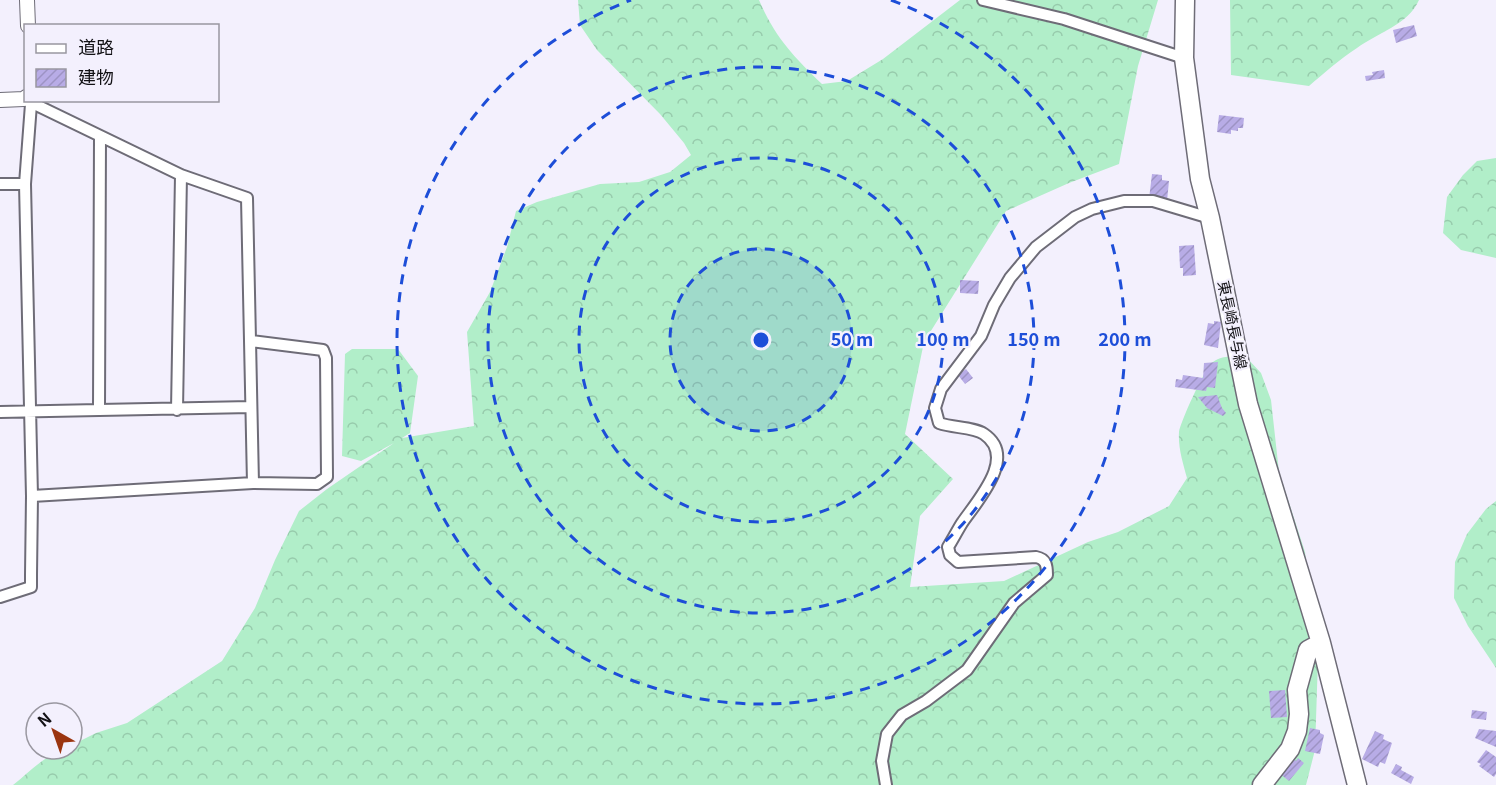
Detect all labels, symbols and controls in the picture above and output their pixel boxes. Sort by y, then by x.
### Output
legend [24,24,219,102]
text: 道路 [78,33,114,59]
text: 建物 [78,63,114,89]
street label: 東長崎長与線 [1214,278,1253,371]
text: 50 m [831,325,873,351]
text: 100 m [916,325,970,351]
text: 150 m [1007,325,1061,351]
text: 200 m [1098,325,1152,351]
centre of rings [751,330,771,350]
north arrow [24,701,84,761]
text: N [31,706,56,732]

